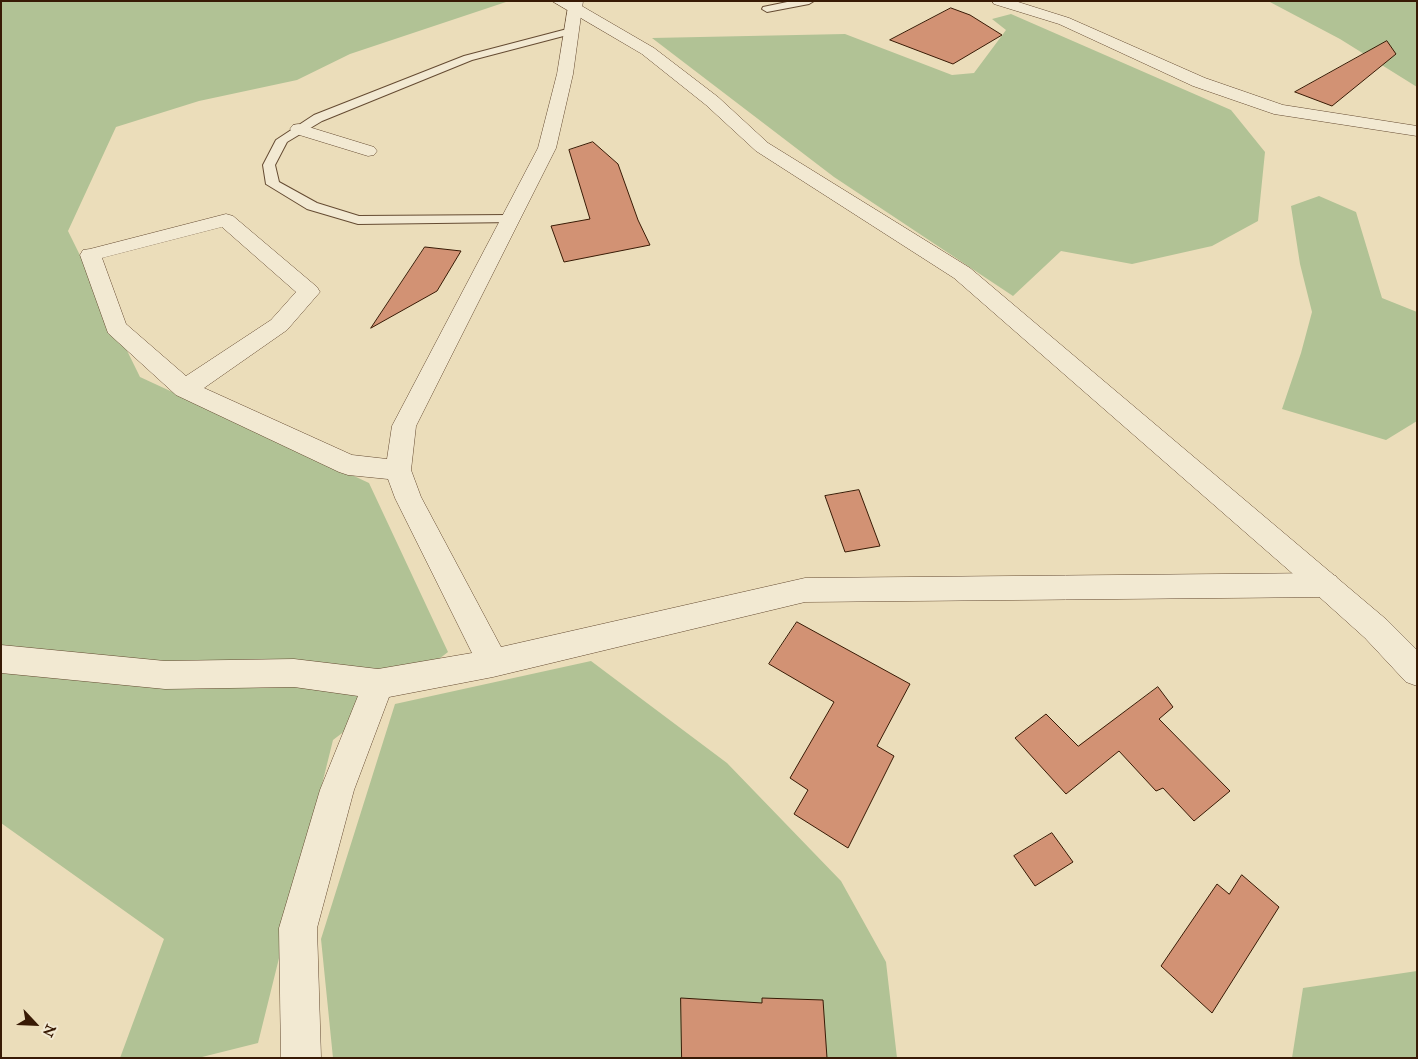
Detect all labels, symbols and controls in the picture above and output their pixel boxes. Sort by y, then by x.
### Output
north arrow [10,999,60,1049]
text: N [39,1022,59,1040]

